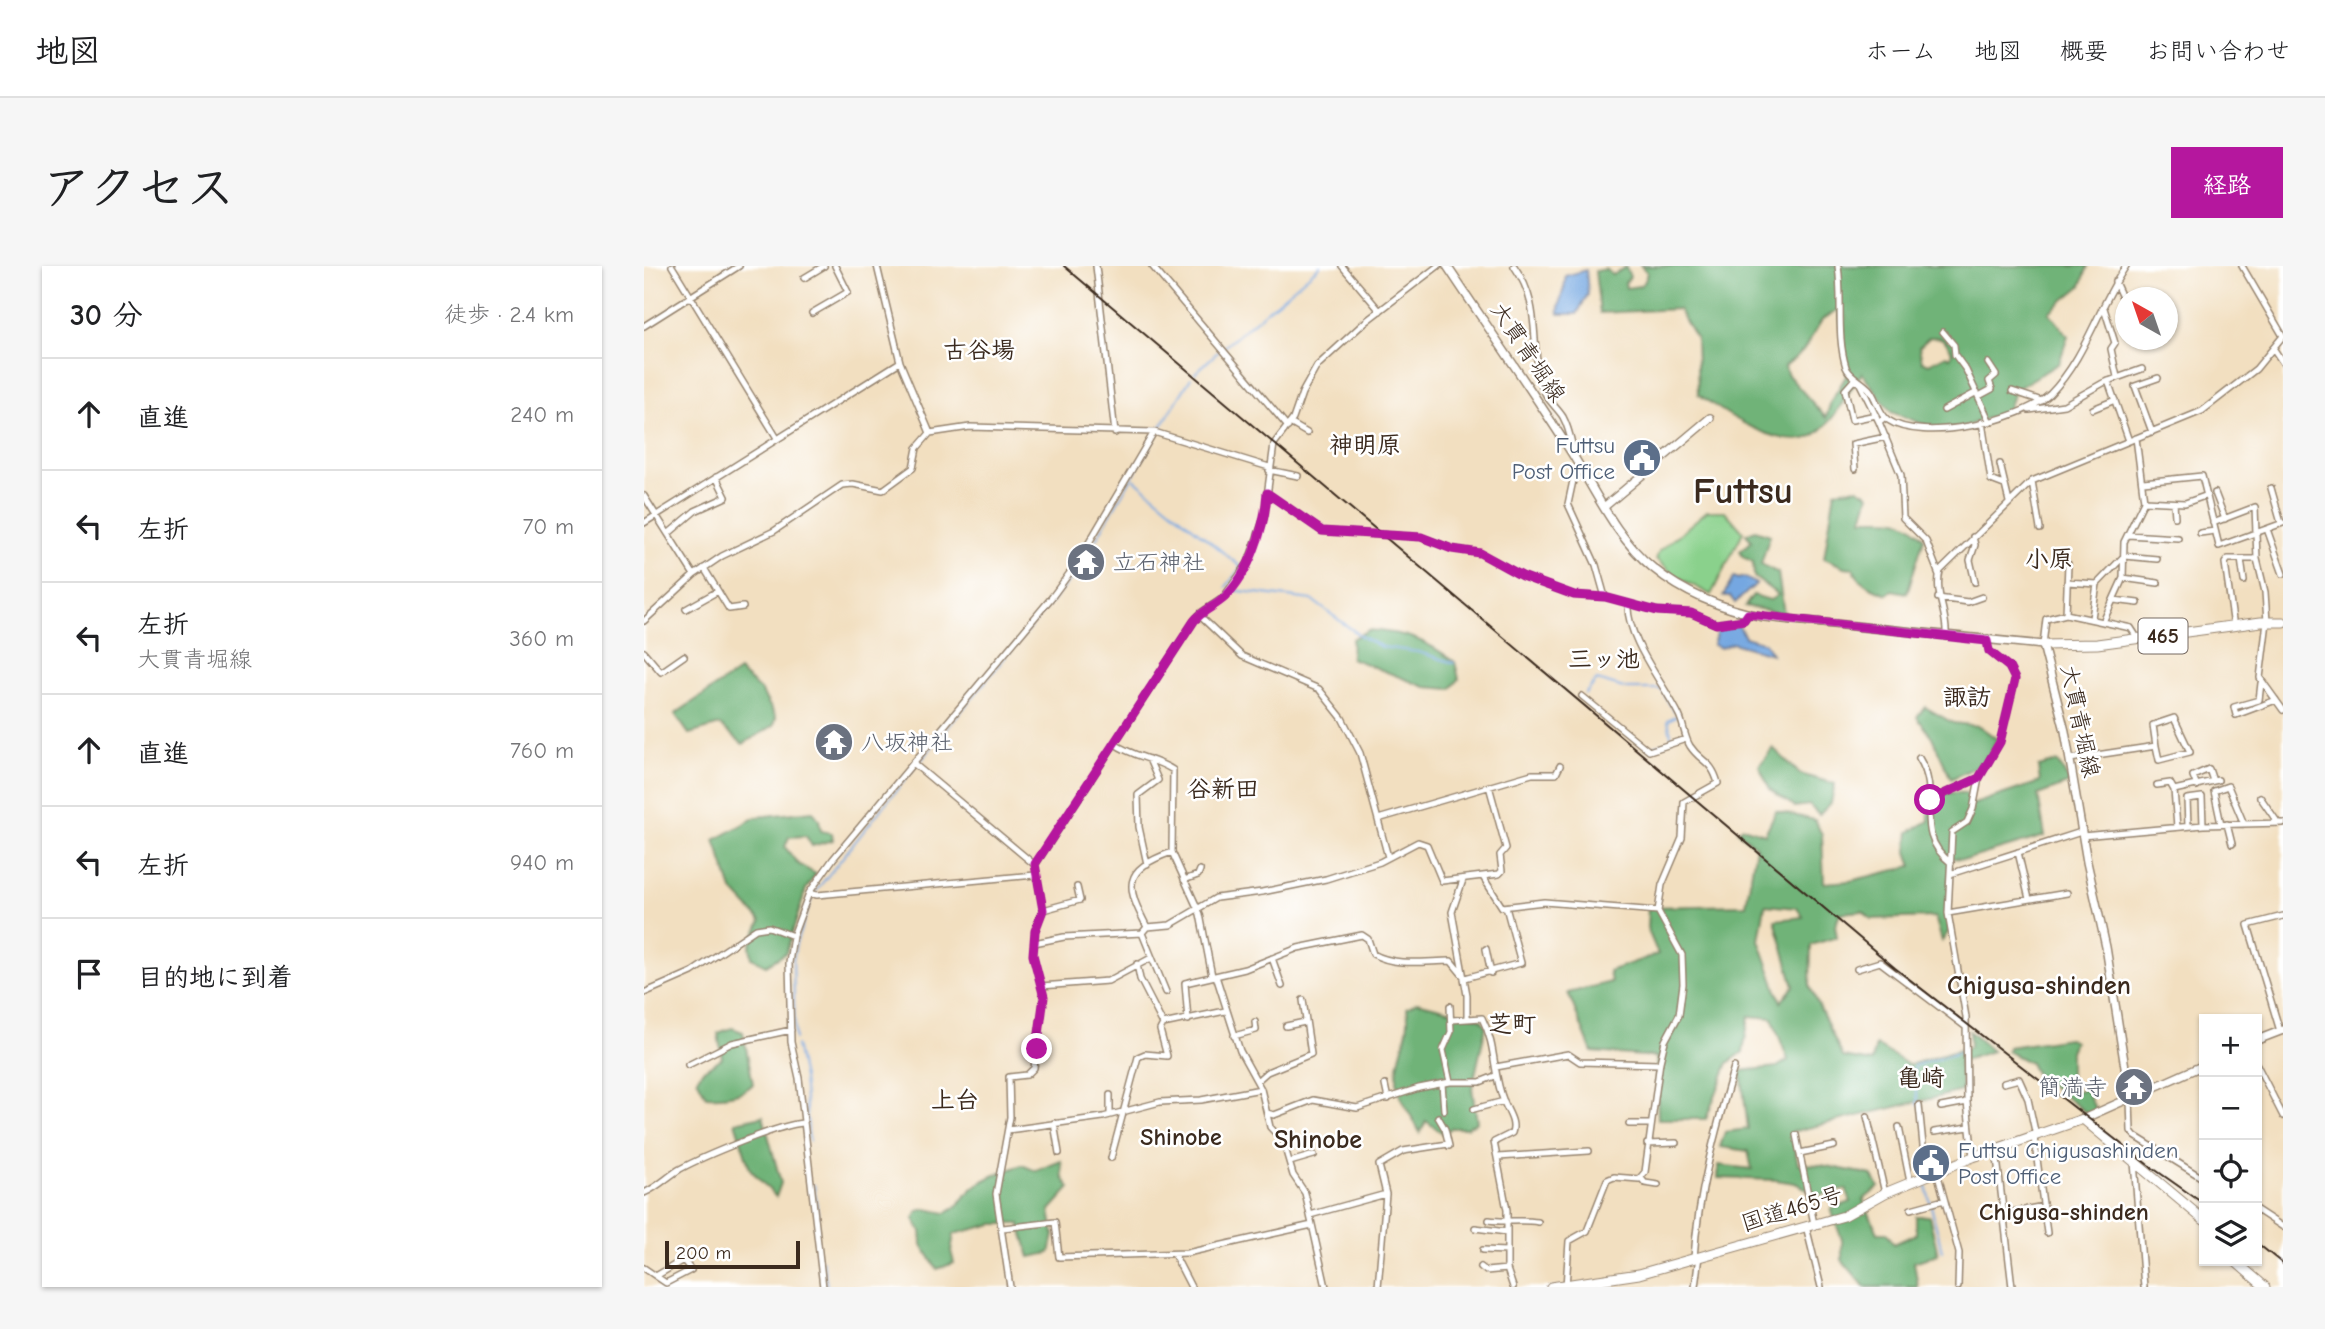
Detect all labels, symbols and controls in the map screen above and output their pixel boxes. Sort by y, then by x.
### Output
text: 地図 [35,32,101,70]
text: ホーム [1865,37,1936,65]
text: 地図 [1974,37,2022,65]
text: 概要 [2060,37,2108,65]
text: お問い合わせ [2146,37,2290,65]
button: 経路 [2171,147,2283,218]
text: アクセス [42,160,235,216]
north arrow [2115,287,2178,350]
street label: 大貫青堀線 [1485,297,1571,407]
text: 30 分 [70,298,143,333]
text: 徒歩 · 2.4 km [444,301,574,328]
district label: 古谷場 [943,336,1015,364]
icon: ahead [70,395,108,433]
text: 240 m [510,401,574,428]
text: 直進 [137,403,189,433]
district label: 神明原 [1329,431,1401,459]
place label: Futtsu Post Office [1512,432,1615,485]
public building icon: Futtsu Post Office [1621,437,1663,479]
district label: Futtsu [1693,470,1793,512]
icon: left [70,507,108,545]
text: 70 m [522,513,574,540]
text: 左折 [137,515,189,545]
temple icon: 立石神社 [1065,541,1107,583]
district label: 小原 [2025,545,2073,573]
place label: 立石神社 [1113,549,1205,576]
text: 左折 [137,610,189,640]
road number: 465 [2138,618,2188,654]
icon: left [70,619,108,657]
text: 360 m [509,625,574,652]
district label: 三ッ池 [1568,645,1640,673]
text: 大貫青堀線 [137,646,252,673]
street label: 大貫青堀線 [2055,662,2105,780]
district label: 諏訪 [1943,683,1991,711]
temple icon: 八坂神社 [813,721,855,763]
place label: 八坂神社 [861,729,953,756]
icon: ahead [70,731,108,769]
text: 760 m [510,737,574,764]
text: 直進 [137,739,189,769]
district label: 谷新田 [1187,775,1259,803]
route start [1914,784,1945,815]
icon: left [70,843,108,881]
text: 940 m [510,849,574,876]
text: 左折 [137,851,189,881]
icon: arrive [70,955,108,993]
text: 目的地に到着 [137,963,293,993]
district label: Chigusa-shinden [1947,971,2131,1001]
district label: 芝町 [1488,1010,1536,1038]
map controls [2199,1014,2262,1266]
button: + [2199,1014,2262,1077]
route end [1021,1033,1052,1064]
district label: 亀崎 [1897,1064,1945,1092]
temple icon: 簡満寺 [2113,1066,2155,1108]
place label: 簡満寺 [2038,1074,2107,1101]
button: − [2199,1077,2262,1140]
district label: 上台 [931,1086,979,1114]
district label: Shinobe [1140,1123,1222,1151]
district label: Shinobe [1274,1125,1362,1155]
place label: Futtsu Chigusashinden Post Office [1958,1137,2178,1190]
button: locate [2199,1140,2262,1203]
public building icon: Futtsu Chigusashinden Post Office [1910,1142,1952,1184]
street label: 国道465号 [1738,1181,1846,1237]
district label: Chigusa-shinden [1979,1198,2149,1226]
button: layers [2199,1203,2262,1266]
scale bar [665,1238,800,1270]
text: 200 m [676,1242,731,1264]

